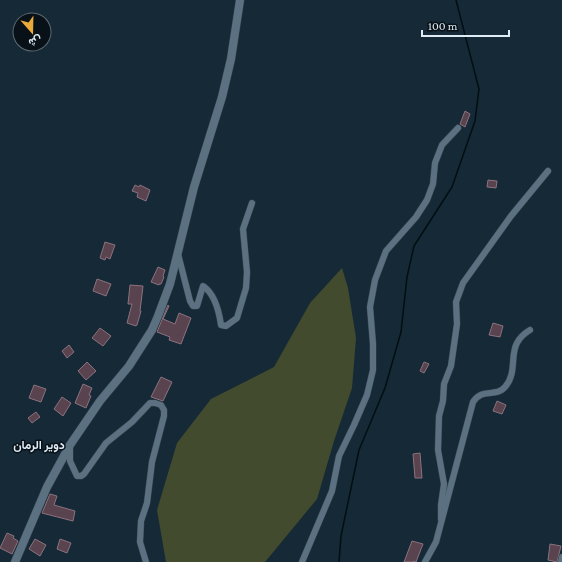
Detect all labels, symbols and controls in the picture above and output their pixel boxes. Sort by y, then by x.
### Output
north arrow [12,12,52,52]
scale bar [422,12,509,38]
text: 100 m [428,19,458,33]
text: ش [27,33,44,49]
district label: دوير الرمان [13,438,65,453]

